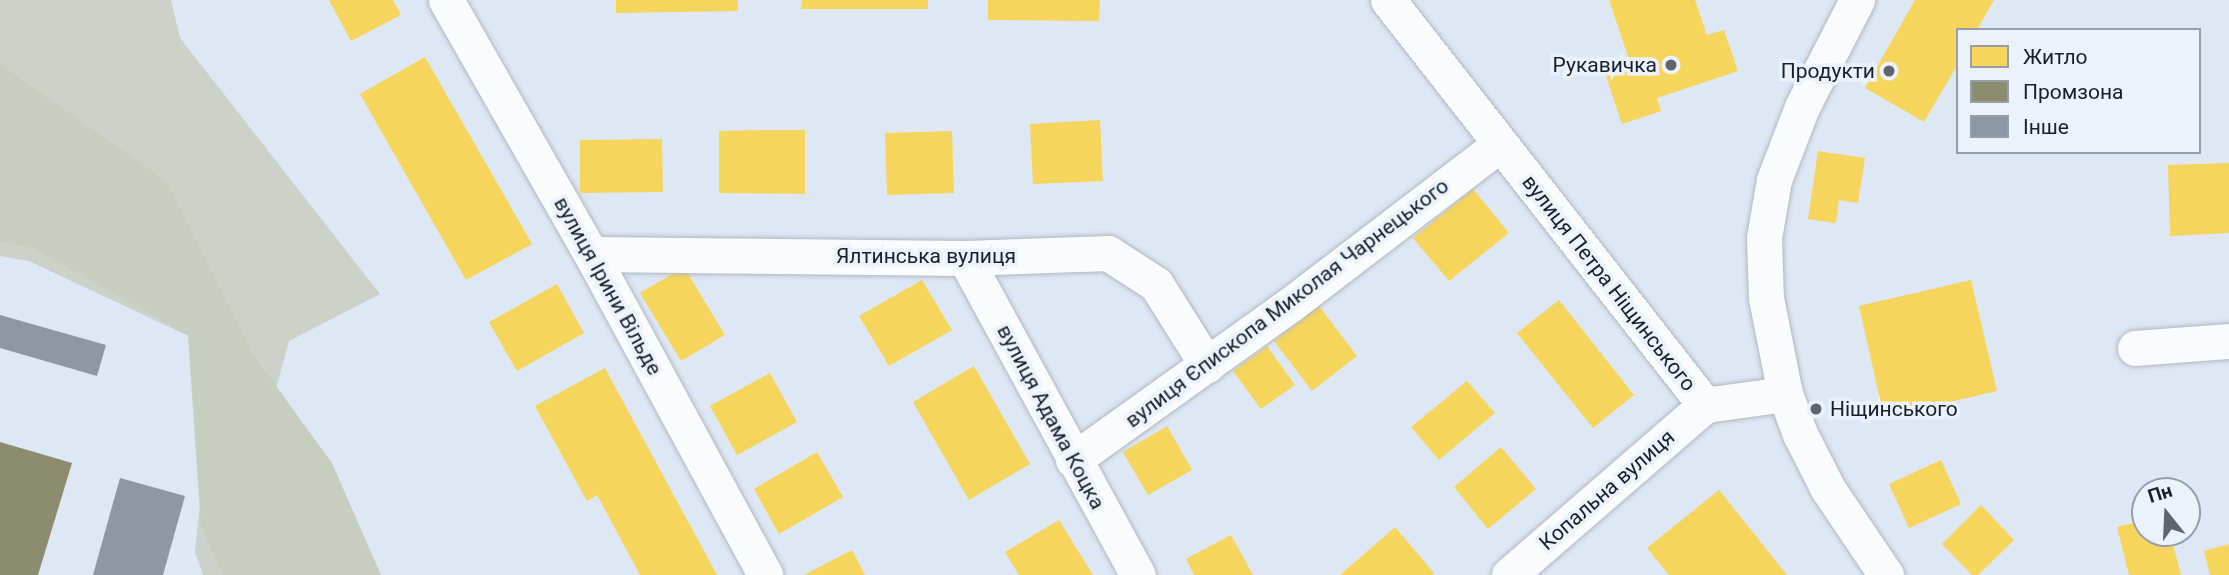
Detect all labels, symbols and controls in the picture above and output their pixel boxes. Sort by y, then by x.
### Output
legend [1956,28,2201,154]
text: Житло [2023,45,2088,69]
place label: Рукавичка [1553,52,1657,78]
marker: Рукавичка [1663,57,1679,73]
place label: Продукти [1781,58,1875,84]
marker: Продукти [1881,63,1897,79]
text: Промзона [2023,80,2124,104]
text: Інше [2023,115,2069,139]
street label: вулиця Петра Ніщинського [1517,170,1701,396]
street label: вулиця Єпископа Миколая Чарнецького [1120,173,1454,433]
street label: вулиця Ірини Вільде [549,193,667,379]
street label: Ялтинська вулиця [836,243,1016,269]
street label: вулиця Адама Коцка [992,320,1110,514]
place label: Ніщинського [1830,396,1958,422]
marker: Ніщинського [1808,401,1824,417]
street label: Копальна вулиця [1534,424,1680,556]
north arrow [2131,477,2201,547]
text: Пн [2145,479,2175,508]

